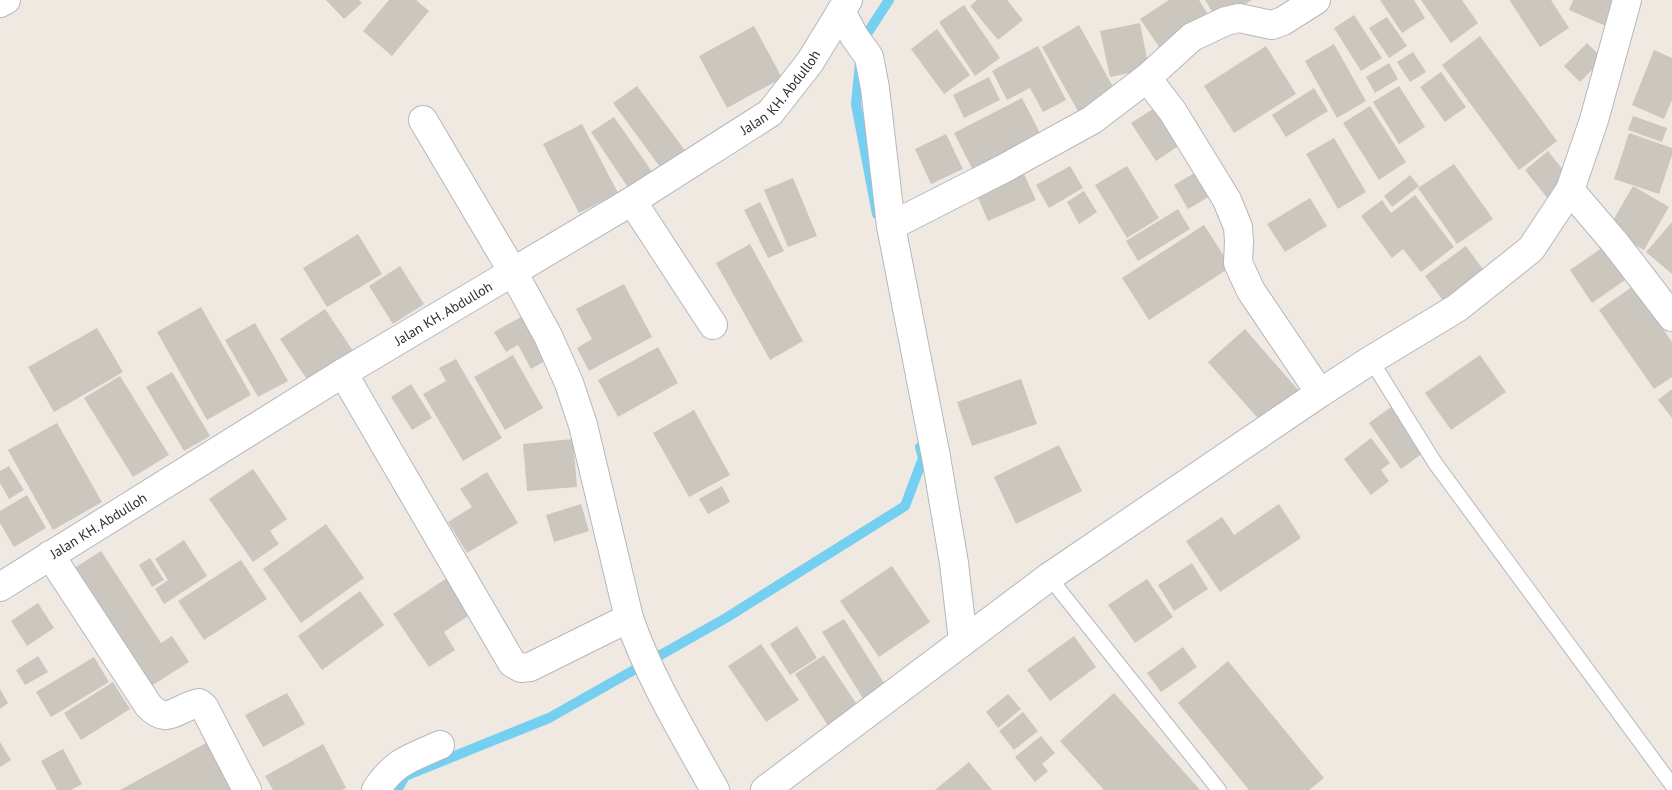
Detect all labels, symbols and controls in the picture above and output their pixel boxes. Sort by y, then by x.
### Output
street label: Jalan KH. Abdulloh [736,47,824,139]
street label: Jalan KH. Abdulloh [390,277,496,350]
street label: Jalan KH. Abdulloh [46,489,150,563]

